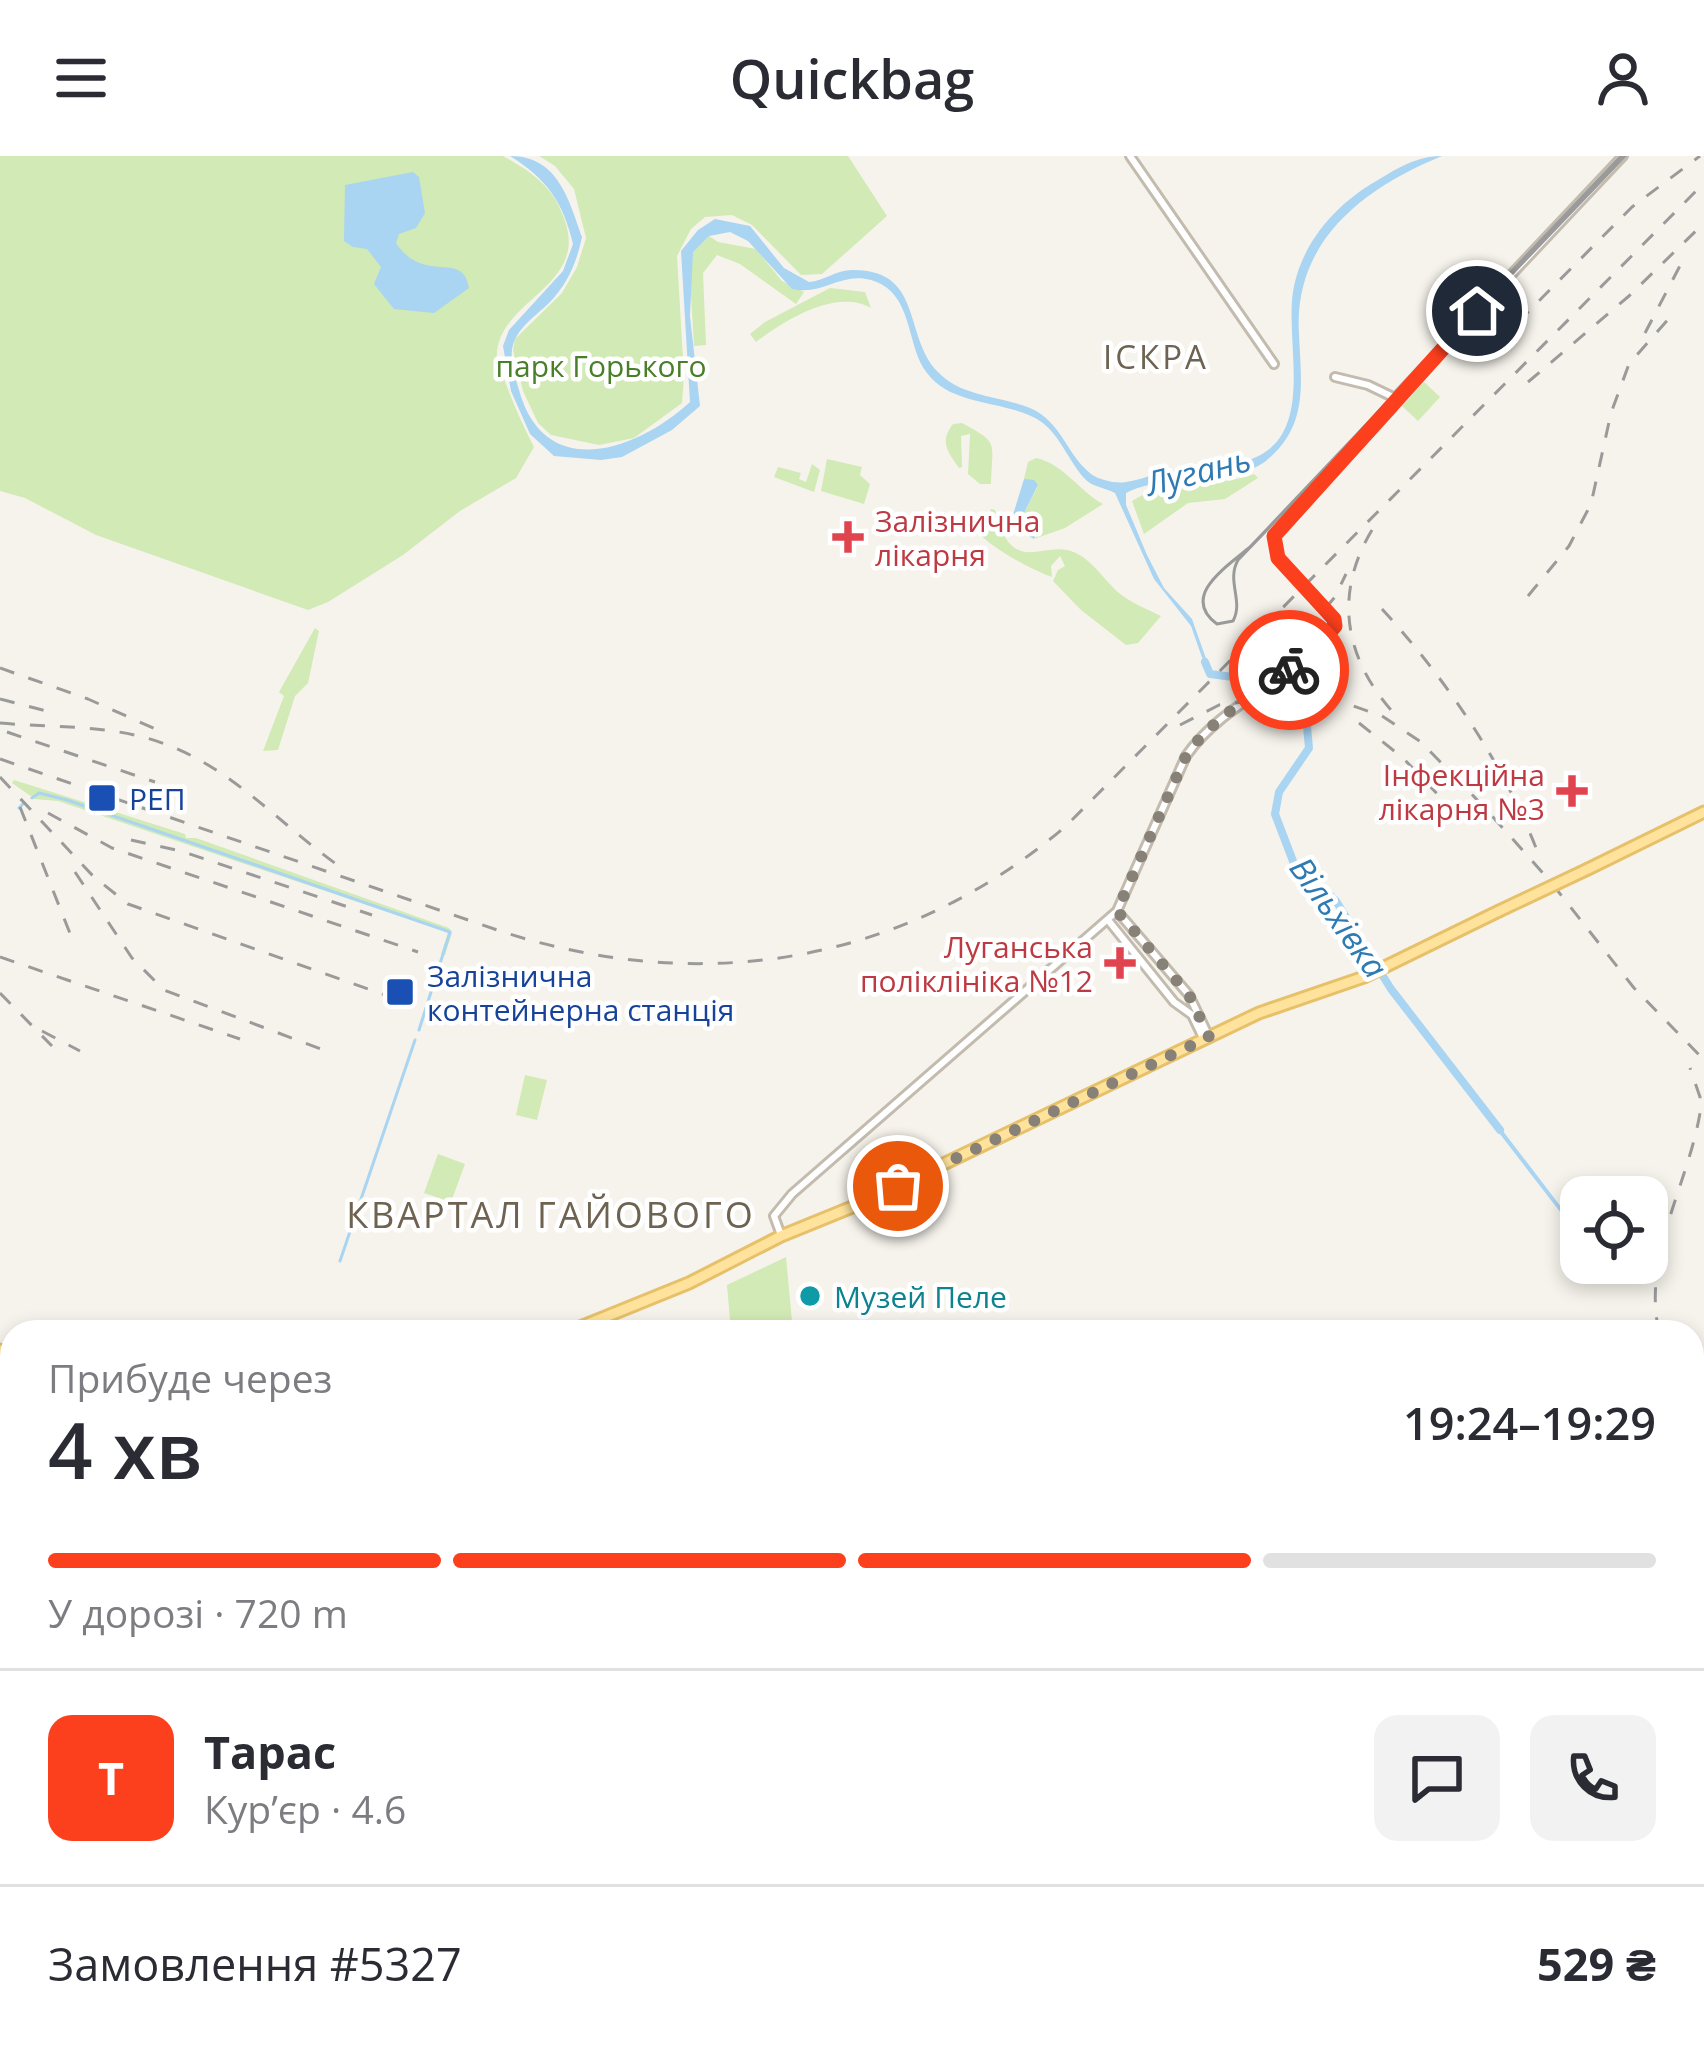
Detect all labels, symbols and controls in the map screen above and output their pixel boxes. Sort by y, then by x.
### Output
text: Quickbag [730,41,974,115]
icon: menu [48,45,114,111]
icon: person [1590,45,1656,111]
pin [1426,260,1528,362]
icon: home [1444,278,1510,344]
district label: ІСКРА [1103,334,1209,379]
park label: парк Горького [495,345,707,386]
water label: Лугань [1139,436,1255,506]
place label: Залізнична лікарня [875,500,1040,575]
marker: Залізнична лікарня [832,521,864,553]
courier [1229,610,1349,730]
icon: bike [1256,637,1322,703]
place label: Інфекційна лікарня №3 [1379,754,1545,829]
marker: Інфекційна лікарня №3 [1556,775,1588,807]
place label: РЕП [129,778,186,819]
marker: РЕП [86,782,118,814]
water label: Вільхівка [1280,847,1398,987]
place label: Луганська поліклініка №12 [860,926,1093,1001]
marker: Луганська поліклініка №12 [1104,947,1136,979]
place label: Залізнична контейнерна станція [427,955,734,1030]
marker: Залізнична контейнерна станція [384,976,416,1008]
pin [847,1135,949,1237]
icon: bag [865,1153,931,1219]
map controls [1560,1176,1668,1284]
button: locate [1560,1176,1668,1284]
district label: КВАРТАЛ ГАЙОВОГО [346,1190,756,1239]
place label: Музей Пеле [834,1276,1007,1317]
marker: Музей Пеле [797,1283,823,1309]
text: Прибуде через [48,1351,332,1404]
text: 19:24–19:29 [1403,1392,1656,1453]
text: 4 хв [48,1396,203,1502]
text: У дорозі · 720 m [48,1586,348,1639]
button: chat [1374,1715,1500,1841]
button: phone [1530,1715,1656,1841]
text: Тарас [204,1721,336,1782]
text: Т [98,1747,124,1808]
text: Кур’єр · 4.6 [204,1782,406,1835]
text: Замовлення #5327 [48,1933,462,1994]
text: 529 ₴ [1537,1933,1656,1994]

